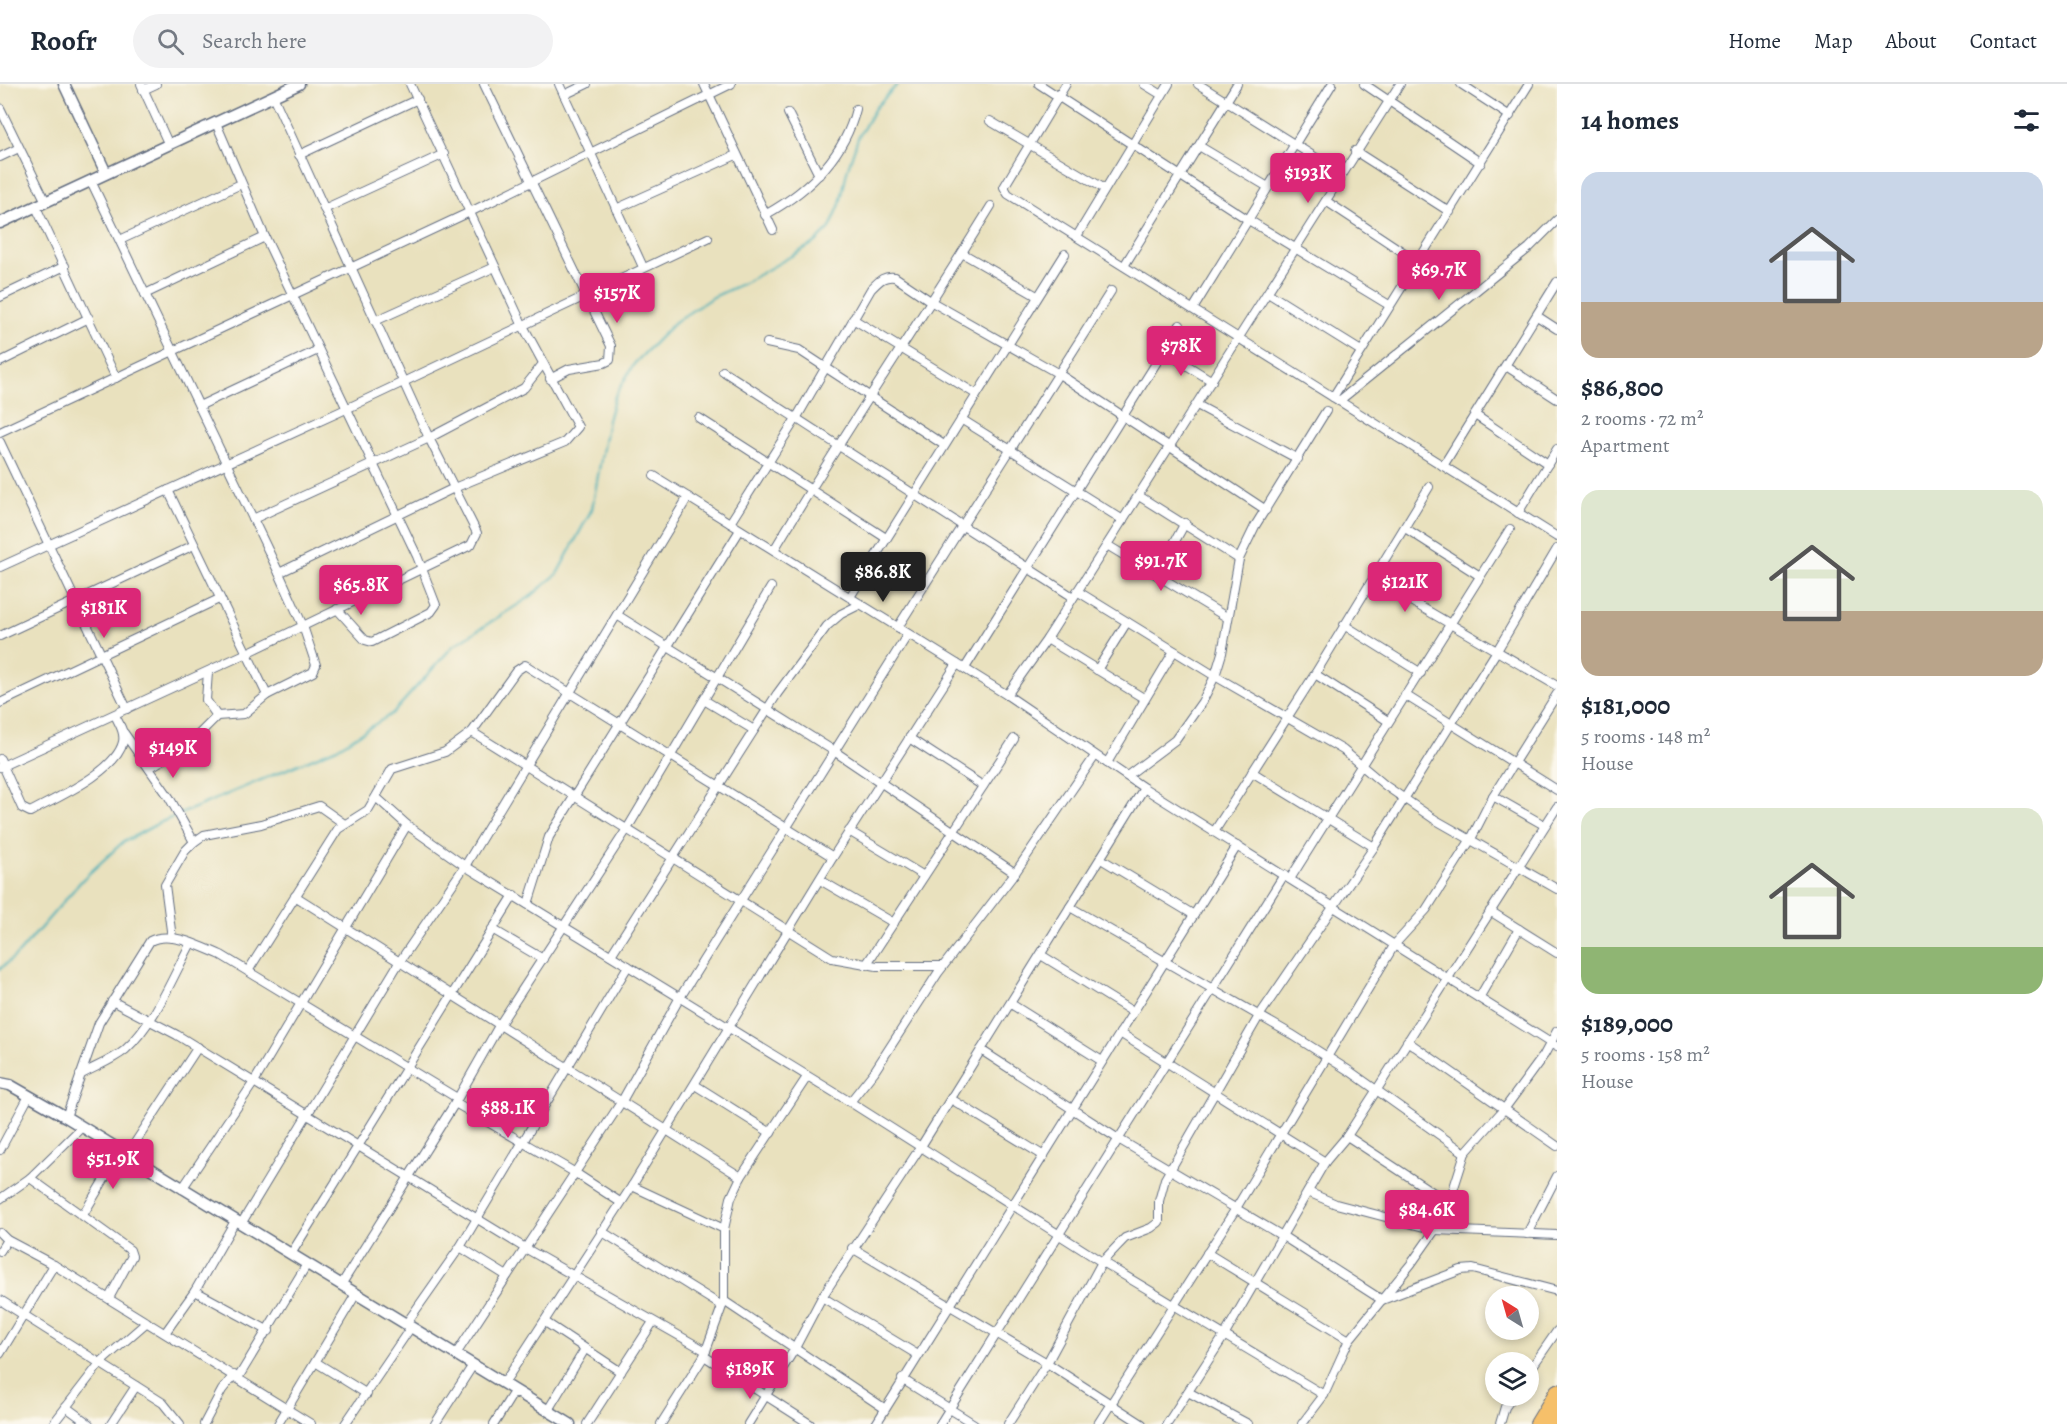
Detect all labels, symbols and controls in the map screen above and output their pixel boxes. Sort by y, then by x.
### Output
search box [133,14,553,68]
text: Roofr [30,22,97,60]
icon: search [154,25,187,58]
text: Search here [202,26,307,56]
text: Home [1728,27,1781,55]
text: Map [1814,27,1852,55]
text: About [1885,27,1937,55]
text: Contact [1970,27,2037,55]
text: 14 homes [1581,103,1679,138]
icon: filters [2010,104,2043,137]
pin: $193K [1266,153,1350,204]
text: $193K [1284,159,1332,186]
icon: home [1758,211,1866,319]
pin: $69.7K [1390,250,1488,301]
text: $69.7K [1411,256,1467,283]
pin: $157K [575,273,659,324]
text: $157K [594,279,640,306]
pin: $78K [1145,326,1217,377]
text: $78K [1161,332,1201,359]
text: $86,800 [1581,370,1663,405]
text: 2 rooms · 72 m² [1581,405,1703,432]
text: Apartment [1581,432,1670,459]
icon: home [1758,529,1866,637]
pin: $91.7K [1112,541,1210,592]
text: $91.7K [1135,547,1187,574]
pin: $86.8K [834,552,932,603]
text: $86.8K [855,558,911,585]
pin: $121K [1363,562,1447,613]
pin: $65.8K [312,565,410,616]
text: $121K [1382,568,1428,595]
text: $65.8K [333,571,389,598]
pin: $181K [62,588,146,639]
text: $181K [81,594,127,621]
text: $181,000 [1581,688,1670,723]
text: 5 rooms · 148 m² [1581,723,1710,750]
pin: $149K [131,728,215,779]
text: $149K [149,734,197,761]
text: House [1581,750,1633,777]
icon: home [1758,847,1866,955]
text: $189,000 [1581,1006,1673,1041]
text: 5 rooms · 158 m² [1581,1041,1710,1068]
text: House [1581,1068,1633,1095]
pin: $88.1K [459,1088,557,1139]
text: $88.1K [481,1094,535,1121]
pin: $51.9K [64,1139,162,1190]
text: $51.9K [87,1145,139,1172]
pin: $84.6K [1378,1190,1476,1241]
text: $84.6K [1399,1196,1455,1223]
north arrow [1485,1286,1539,1340]
map controls [1485,1286,1539,1406]
pin: $189K [708,1349,792,1400]
button: layers [1485,1352,1539,1406]
text: $189K [726,1355,774,1382]

